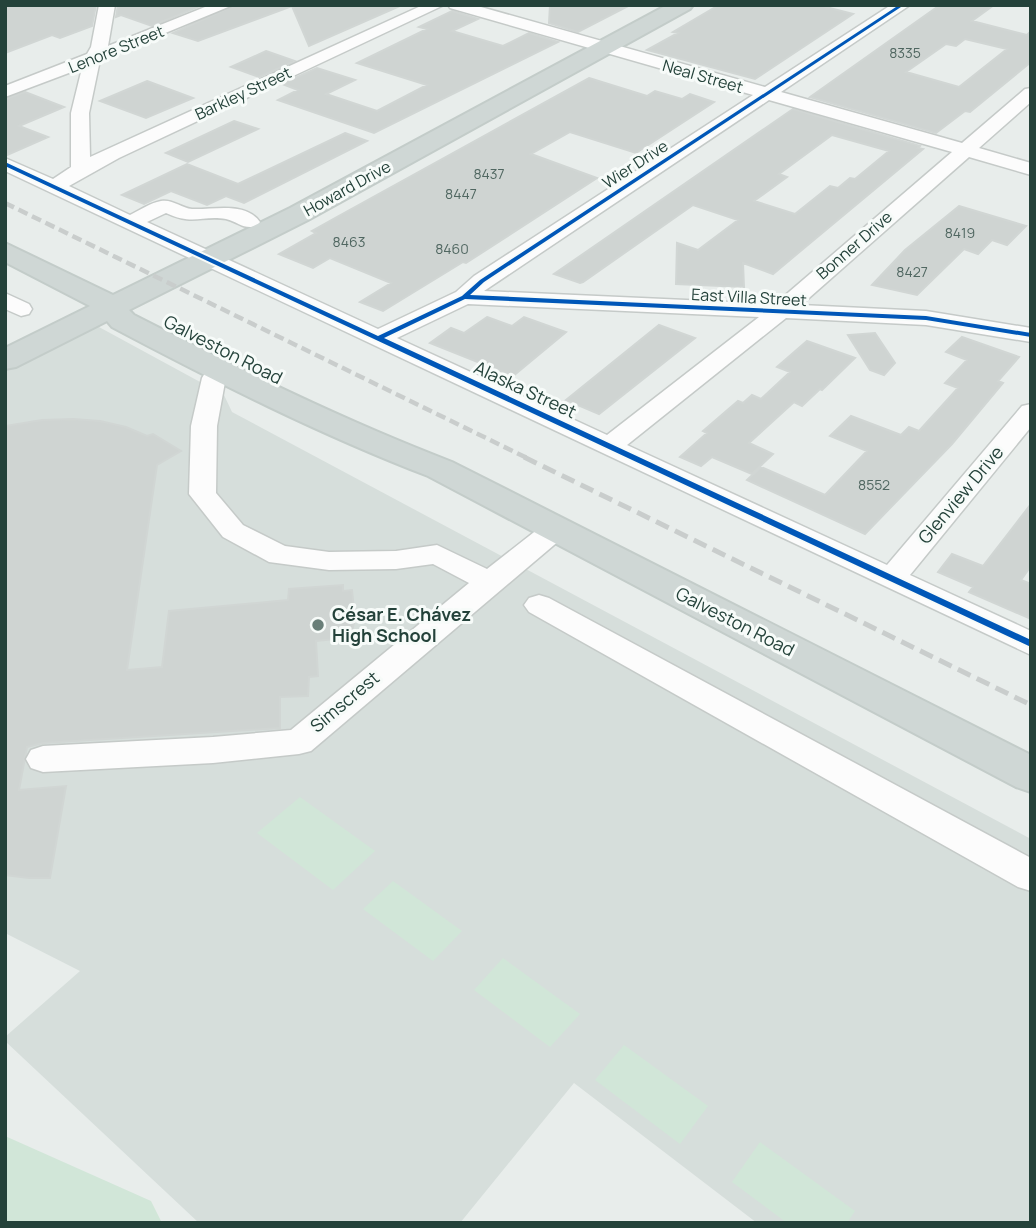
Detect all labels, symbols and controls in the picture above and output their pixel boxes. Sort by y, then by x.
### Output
street label: Lenore Street [65,20,167,78]
house number: 8335 [889,43,921,62]
street label: Neal Street [660,54,746,98]
street label: Barkley Street [191,61,295,125]
street label: Wier Drive [598,135,672,193]
street label: Howard Drive [299,155,395,221]
house number: 8437 [473,164,505,183]
house number: 8447 [445,184,477,203]
street label: Bonner Drive [811,206,897,284]
house number: 8419 [945,223,975,242]
house number: 8463 [333,232,365,251]
house number: 8460 [435,239,469,258]
house number: 8427 [896,262,928,281]
street label: East Villa Street [691,283,807,311]
street label: Galveston Road [160,309,287,389]
street label: Alaska Street [470,355,581,423]
street label: Glenview Drive [912,440,1008,548]
house number: 8552 [858,475,890,494]
street label: Galveston Road [672,581,799,661]
place label: César E. Chávez High School [332,602,471,647]
marker: César E. Chávez High School [310,617,326,633]
street label: Simscrest [305,665,384,737]

